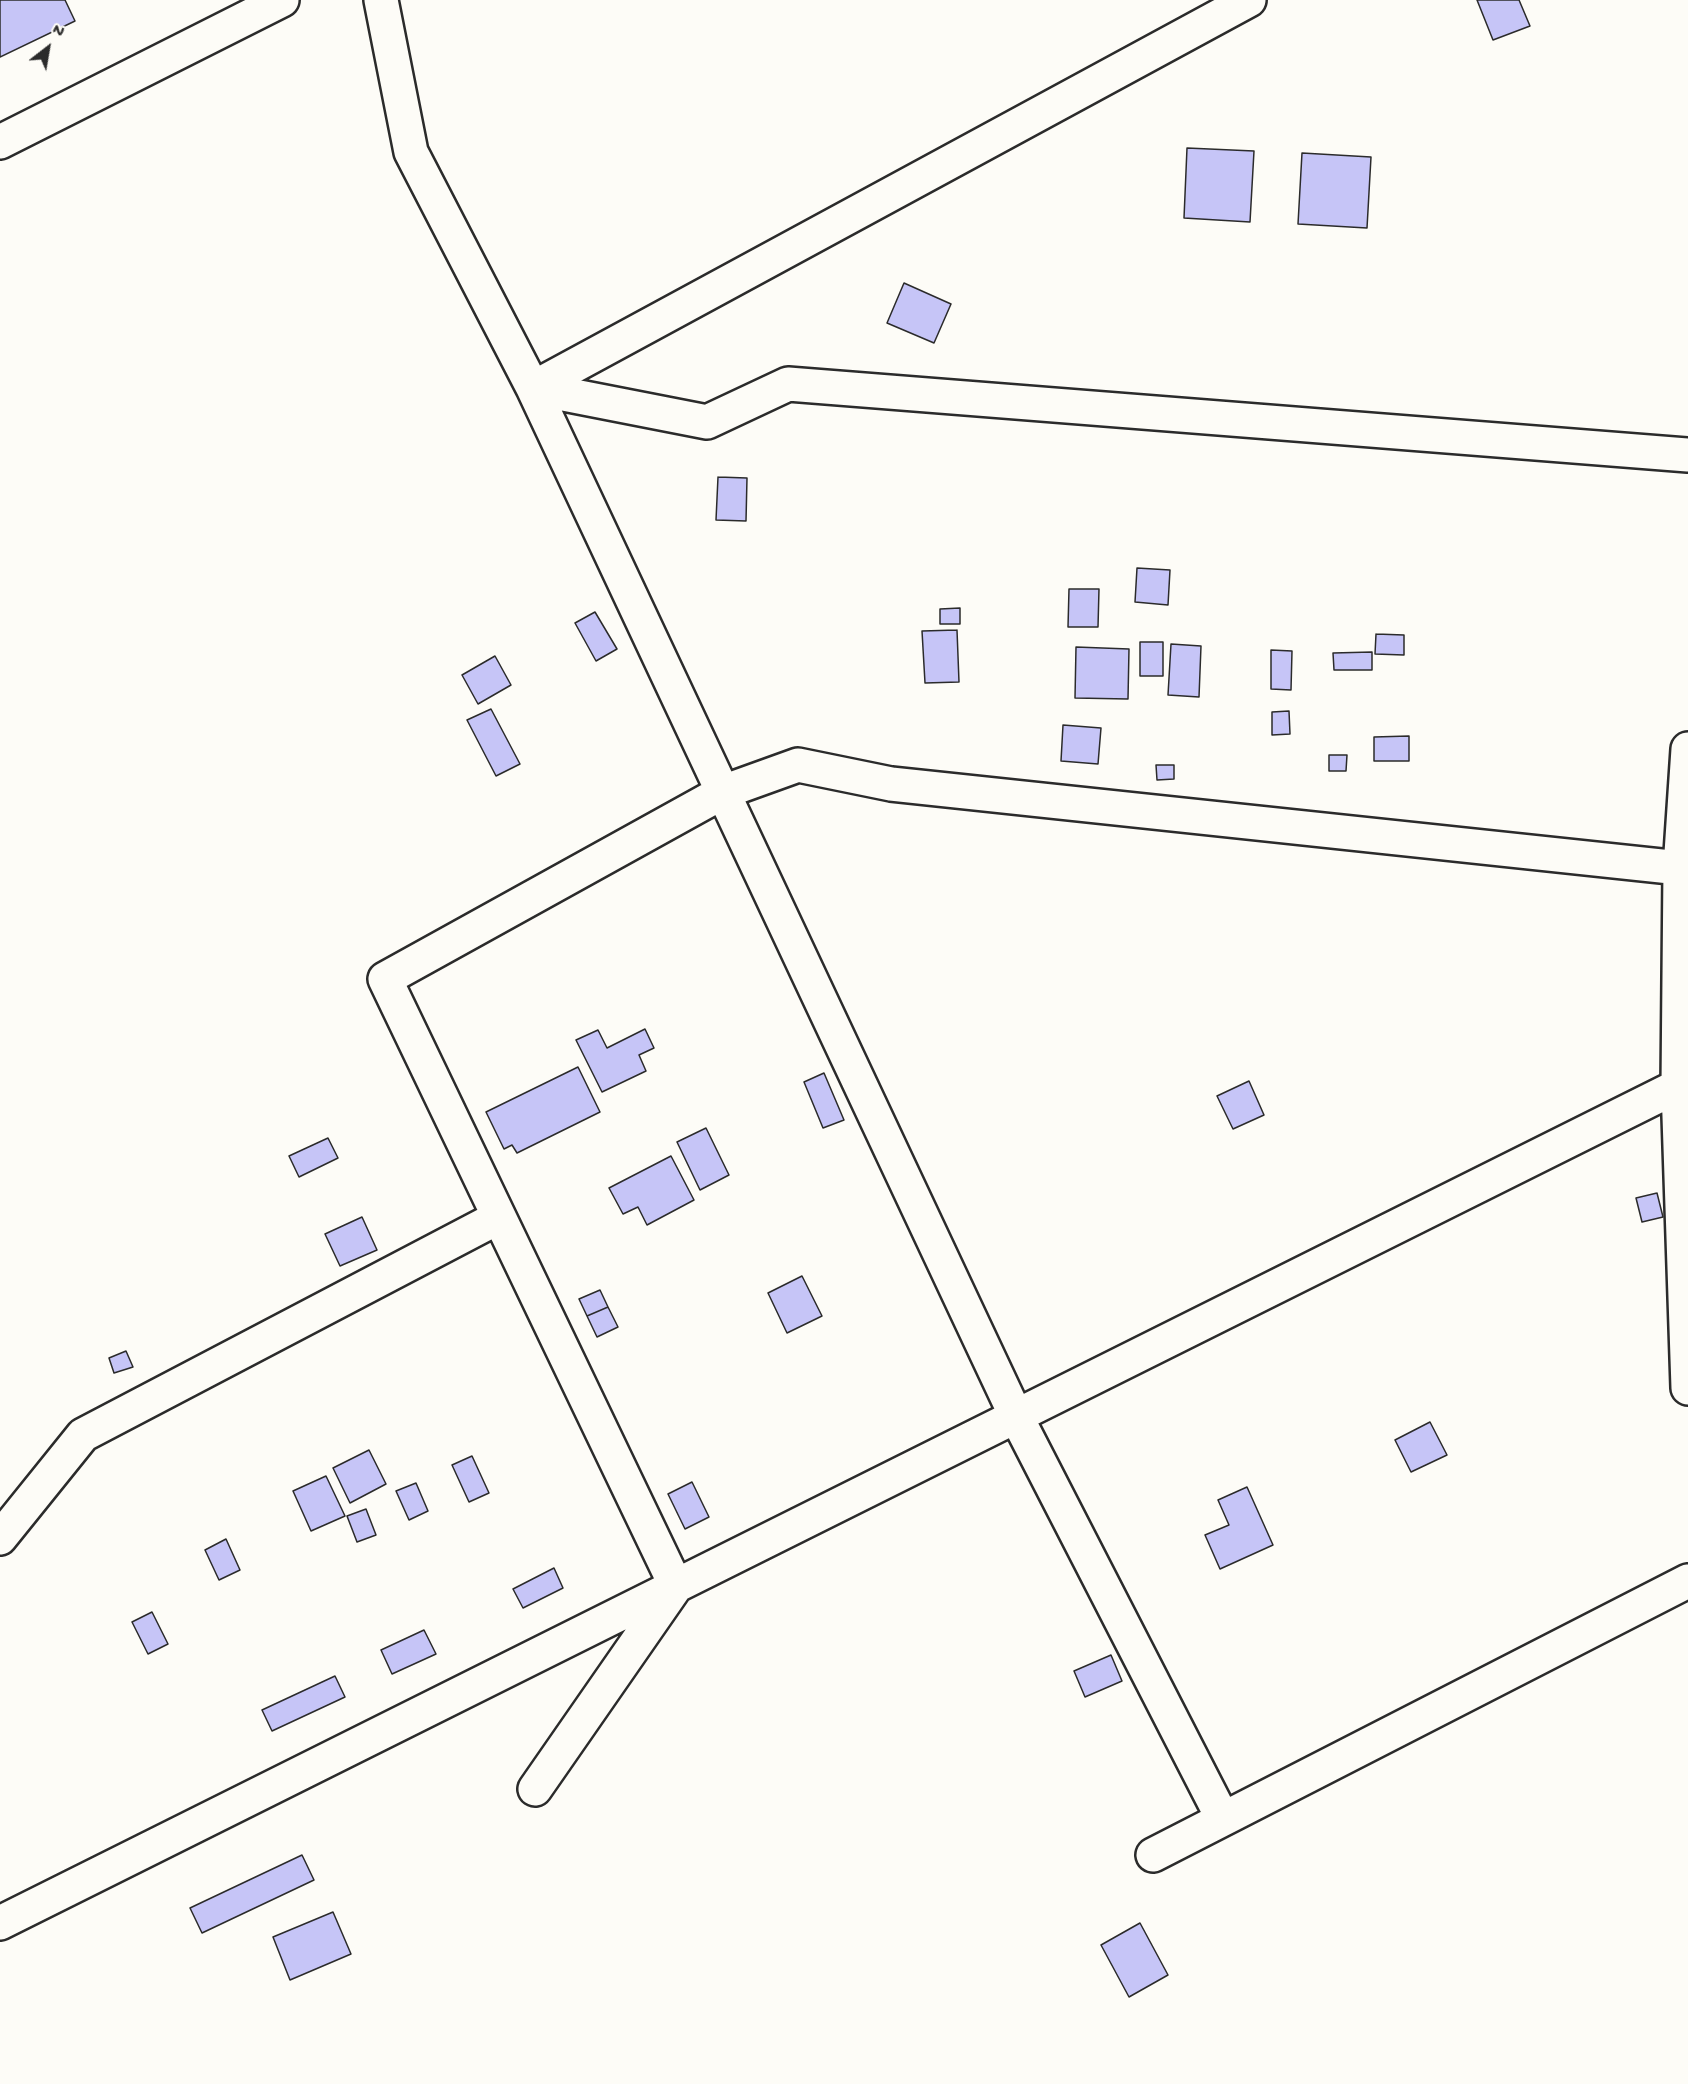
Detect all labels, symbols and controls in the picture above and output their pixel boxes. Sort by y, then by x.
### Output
north arrow [18,18,78,78]
text: N [48,21,67,43]

